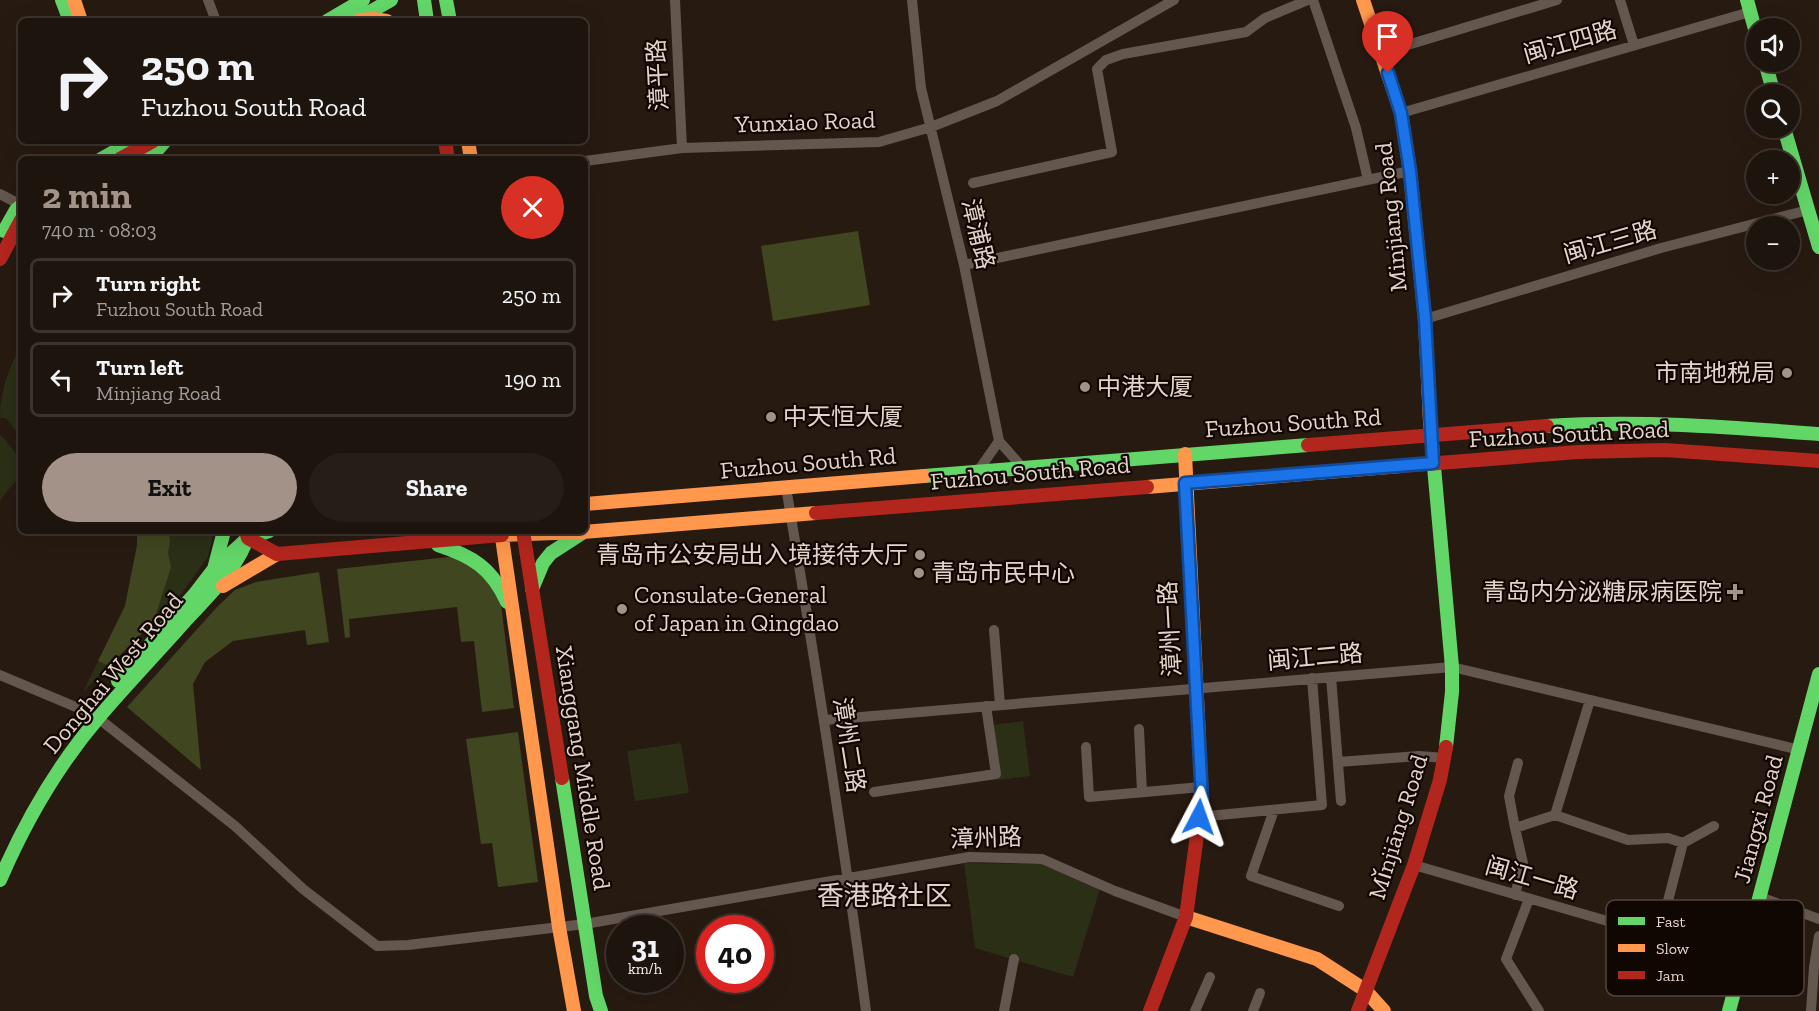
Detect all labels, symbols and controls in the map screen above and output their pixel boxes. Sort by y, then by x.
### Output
pin [1362,11,1413,73]
street label: 闽江四路 [1520,14,1620,69]
map controls [1746,18,1800,270]
button: sound [1746,18,1800,72]
icon: arrive [1371,20,1404,53]
street label: 漳平路 [641,38,674,112]
text: 250 m [141,40,254,91]
icon: right [42,42,120,120]
button: search [1746,84,1800,138]
text: Fuzhou South Road [141,91,366,123]
street label: Yunxiao Road [733,105,876,138]
street label: Minjiang Road [1368,141,1413,293]
button: + [1746,150,1800,204]
text: 2 min [42,174,132,217]
button: close [501,176,564,239]
street label: 漳浦路 [956,196,1001,272]
street label: 闽江三路 [1560,214,1660,269]
button: − [1746,216,1800,270]
text: 740 m · 08:03 [42,218,157,242]
text: Turn right [96,270,200,297]
icon: right [45,279,78,312]
text: 250 m [502,282,561,309]
text: Fuzhou South Road [96,297,263,321]
text: Turn left [96,354,183,381]
place label: 市南地税局 [1655,358,1775,387]
icon: left [45,363,78,396]
text: 190 m [504,366,561,393]
marker: 市南地税局 [1780,366,1794,380]
place label: 中港大厦 [1097,372,1193,401]
marker: 中港大厦 [1078,380,1092,394]
text: Minjiang Road [96,381,221,405]
place label: 中天恒大厦 [783,402,903,431]
street label: Fuzhou South Rd [1204,402,1382,443]
marker: 中天恒大厦 [764,410,778,424]
street label: Fuzhou South Road [1468,414,1670,453]
street label: Fuzhou South Rd [719,440,897,485]
street label: Fuzhou South Road [929,449,1131,496]
button: Exit [42,453,297,522]
button: Share [309,453,564,522]
place label: 青岛市公安局出入境接待大厅 [596,540,908,569]
marker: 青岛市公安局出入境接待大厅 [913,548,927,562]
place label: 青岛市民中心 [931,558,1075,587]
marker: 青岛市民中心 [912,566,926,580]
place label: 青岛内分泌糖尿病医院 [1482,577,1722,606]
place label: Consulate-General of Japan in Qingdao [634,580,839,637]
street label: 漳州一路 [1153,580,1186,678]
marker: 青岛内分泌糖尿病医院 [1726,583,1744,601]
street label: Donghai West Road [37,586,189,759]
marker: Consulate-General of Japan in Qingdao [615,602,629,616]
street label: 闽江二路 [1266,638,1364,675]
street label: Xianggang Middle Road [550,644,617,892]
street label: 漳州二路 [828,695,871,795]
street label: Mǐnjiāng Road [1362,751,1433,903]
street label: Jiangxi Road [1726,751,1789,886]
position arrow [1167,785,1231,849]
street label: 漳州路 [949,822,1022,853]
street label: 闽江一路 [1482,850,1582,905]
district label: 香港路社区 [817,880,952,912]
legend [1606,900,1804,996]
text: Fast [1656,912,1685,931]
speed limit sign: 40 [696,915,774,993]
text: 31 [631,929,659,965]
text: Slow [1656,939,1690,958]
text: km/h [628,960,662,978]
text: Jam [1656,966,1685,985]

